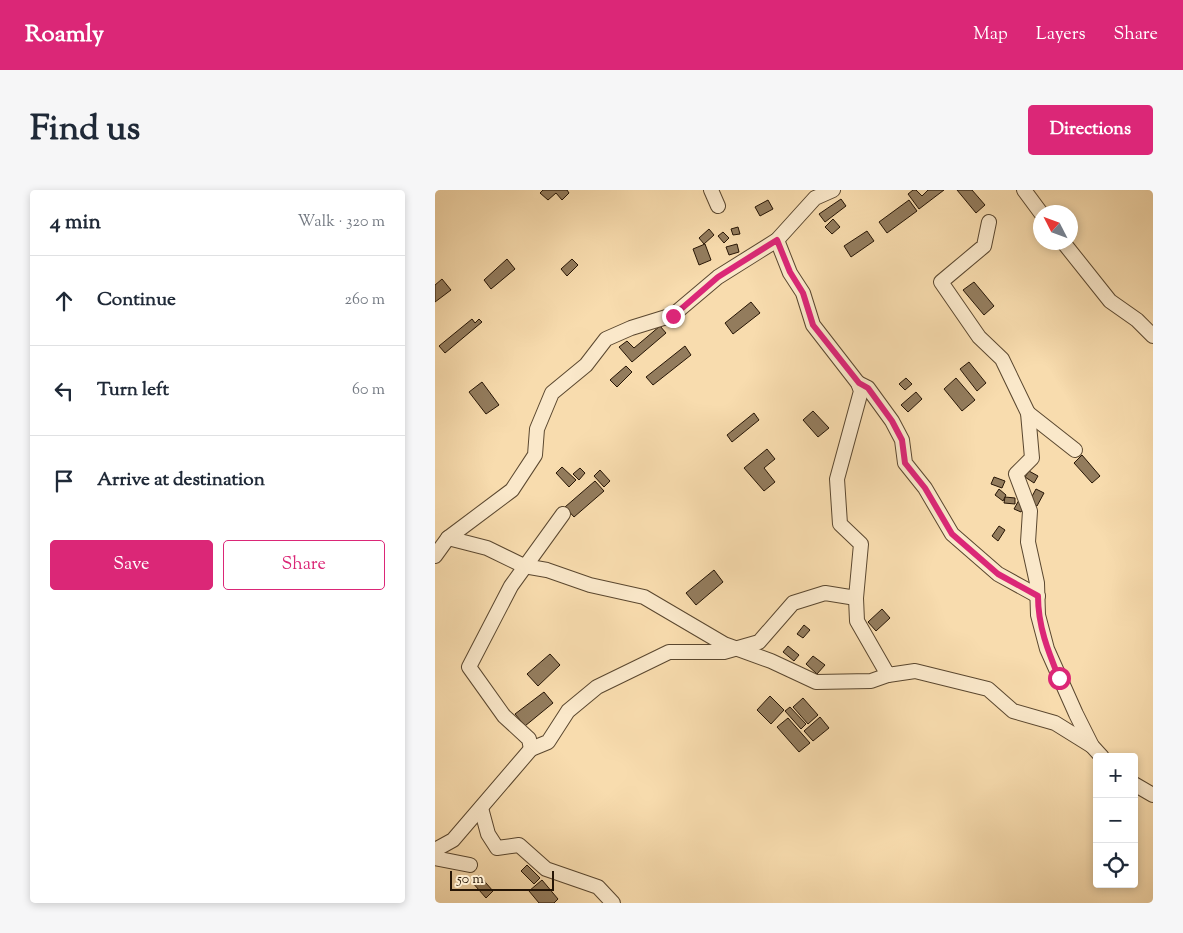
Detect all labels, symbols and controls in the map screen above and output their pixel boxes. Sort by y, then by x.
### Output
text: Roamly [25,18,104,52]
text: Map [973,22,1008,48]
text: Layers [1036,22,1086,48]
text: Share [1114,22,1158,48]
text: Find us [30,105,140,156]
button: Directions [1028,105,1153,155]
north arrow [1033,205,1078,250]
text: 4 min [50,208,101,238]
text: Walk · 320 m [298,211,385,234]
icon: ahead [50,287,78,315]
text: Continue [97,287,176,314]
text: 260 m [344,289,385,312]
route end [662,305,685,328]
icon: left [50,377,78,405]
text: Turn left [97,377,169,404]
text: 60 m [352,379,385,402]
icon: arrive [50,467,78,495]
text: Arrive at destination [97,467,265,494]
button: Save [50,540,213,590]
button: Share [223,540,385,590]
route start [1048,667,1071,690]
map controls [1093,753,1138,888]
button: + [1093,753,1138,798]
button: − [1093,798,1138,843]
button: locate [1093,843,1138,888]
scale bar [450,868,554,891]
text: 50 m [457,870,484,890]

